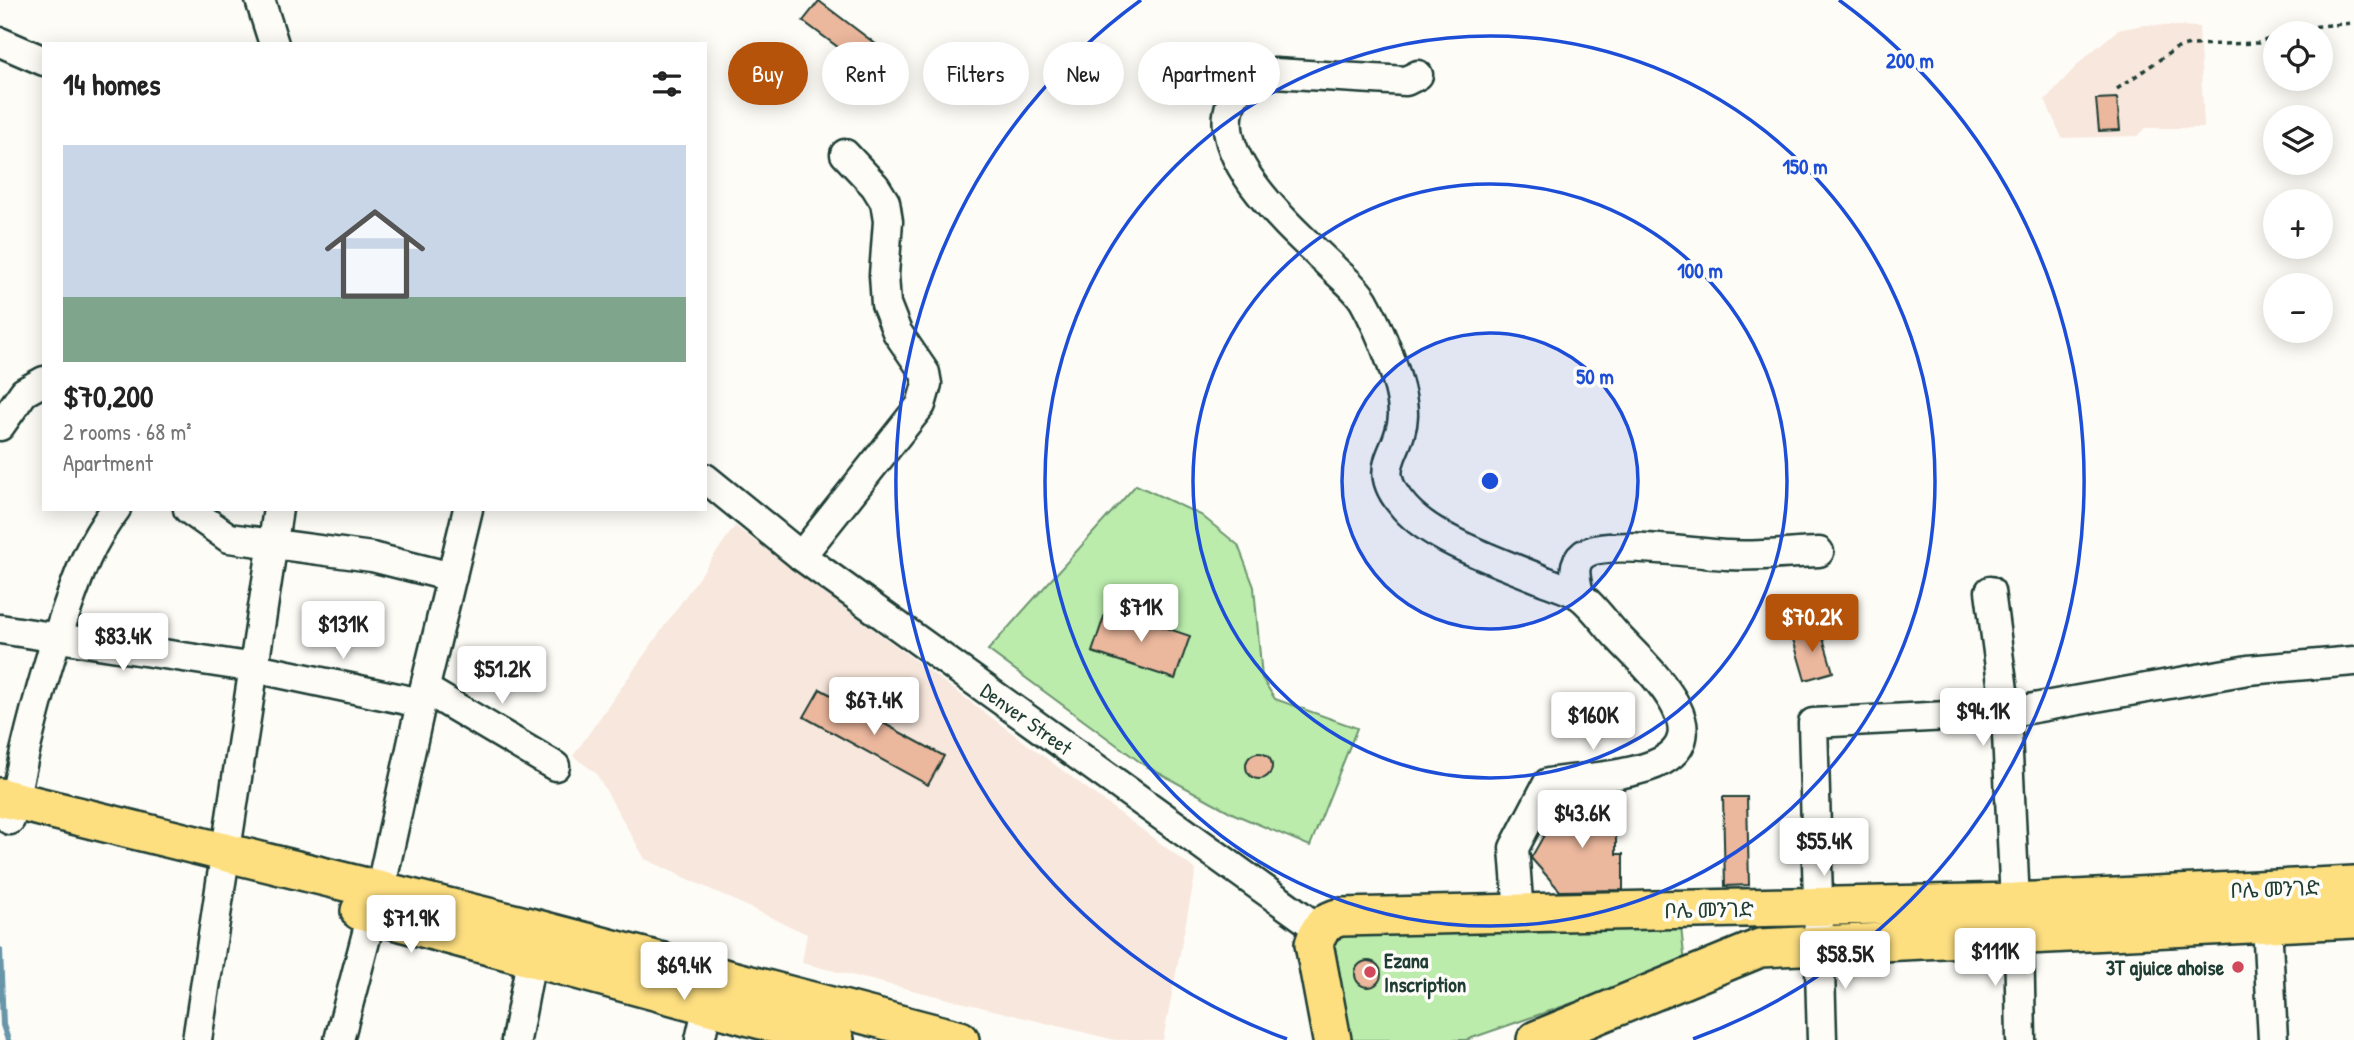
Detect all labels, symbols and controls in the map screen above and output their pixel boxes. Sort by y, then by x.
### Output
map controls [2263,21,2333,343]
button: locate [2263,21,2333,91]
chip: Buy [728,42,808,105]
chip: Rent [822,42,909,105]
chip: Filters [923,42,1029,105]
chip: New [1043,42,1124,105]
chip: Apartment [1138,42,1280,105]
text: 200 m [1886,46,1934,75]
text: 14 homes [63,64,161,104]
icon: filters [648,65,686,103]
button: layers [2263,105,2333,175]
text: 150 m [1782,152,1828,181]
button: + [2263,189,2333,259]
icon: home [312,191,438,317]
text: 100 m [1677,256,1723,285]
button: − [2263,273,2333,343]
text: 50 m [1576,362,1614,391]
text: $70,200 [63,376,153,416]
text: 2 rooms · 68 m² [63,416,191,447]
text: Apartment [63,447,153,478]
centre of rings [1478,469,1502,493]
pin: $71K [1100,584,1182,644]
text: $71K [1119,591,1163,622]
pin: $70.2K [1755,594,1869,654]
text: $70.2K [1781,601,1843,632]
pin: $131K [294,602,392,661]
text: $131K [318,608,368,639]
pin: $83.4K [66,614,180,673]
text: $83.4K [94,620,152,651]
pin: $51.2K [445,646,559,706]
text: $51.2K [473,653,531,684]
street label: Denver Street [975,676,1079,762]
pin: $67.4K [817,678,931,737]
text: $67.4K [845,684,903,715]
pin: $94.1K [1926,688,2040,748]
pin: $160K [1544,692,1642,752]
text: $94.1K [1956,695,2010,726]
text: $160K [1567,699,1619,730]
pin: $43.6K [1525,790,1639,850]
text: $43.6K [1554,797,1610,828]
pin: $55.4K [1767,818,1881,878]
text: $55.4K [1796,825,1852,856]
street label: ቦሌ መንገድ [2230,873,2320,905]
pin: $71.9K [354,895,468,955]
street label: ቦሌ መንገድ [1664,895,1754,925]
text: $71.9K [383,902,439,933]
pin: $111K [1946,928,2044,988]
pin: $58.5K [1788,932,1902,991]
text: $111K [1971,935,2019,966]
text: $58.5K [1816,938,1874,969]
pin: $69.4K [627,942,741,1002]
place label: Ezana Inscription [1384,946,1466,1000]
text: $69.4K [657,949,711,980]
place label: 3T ajuice ahoise [2106,953,2225,982]
marker: 3T ajuice ahoise [2230,959,2246,975]
marker: Ezana Inscription [1362,964,1378,980]

